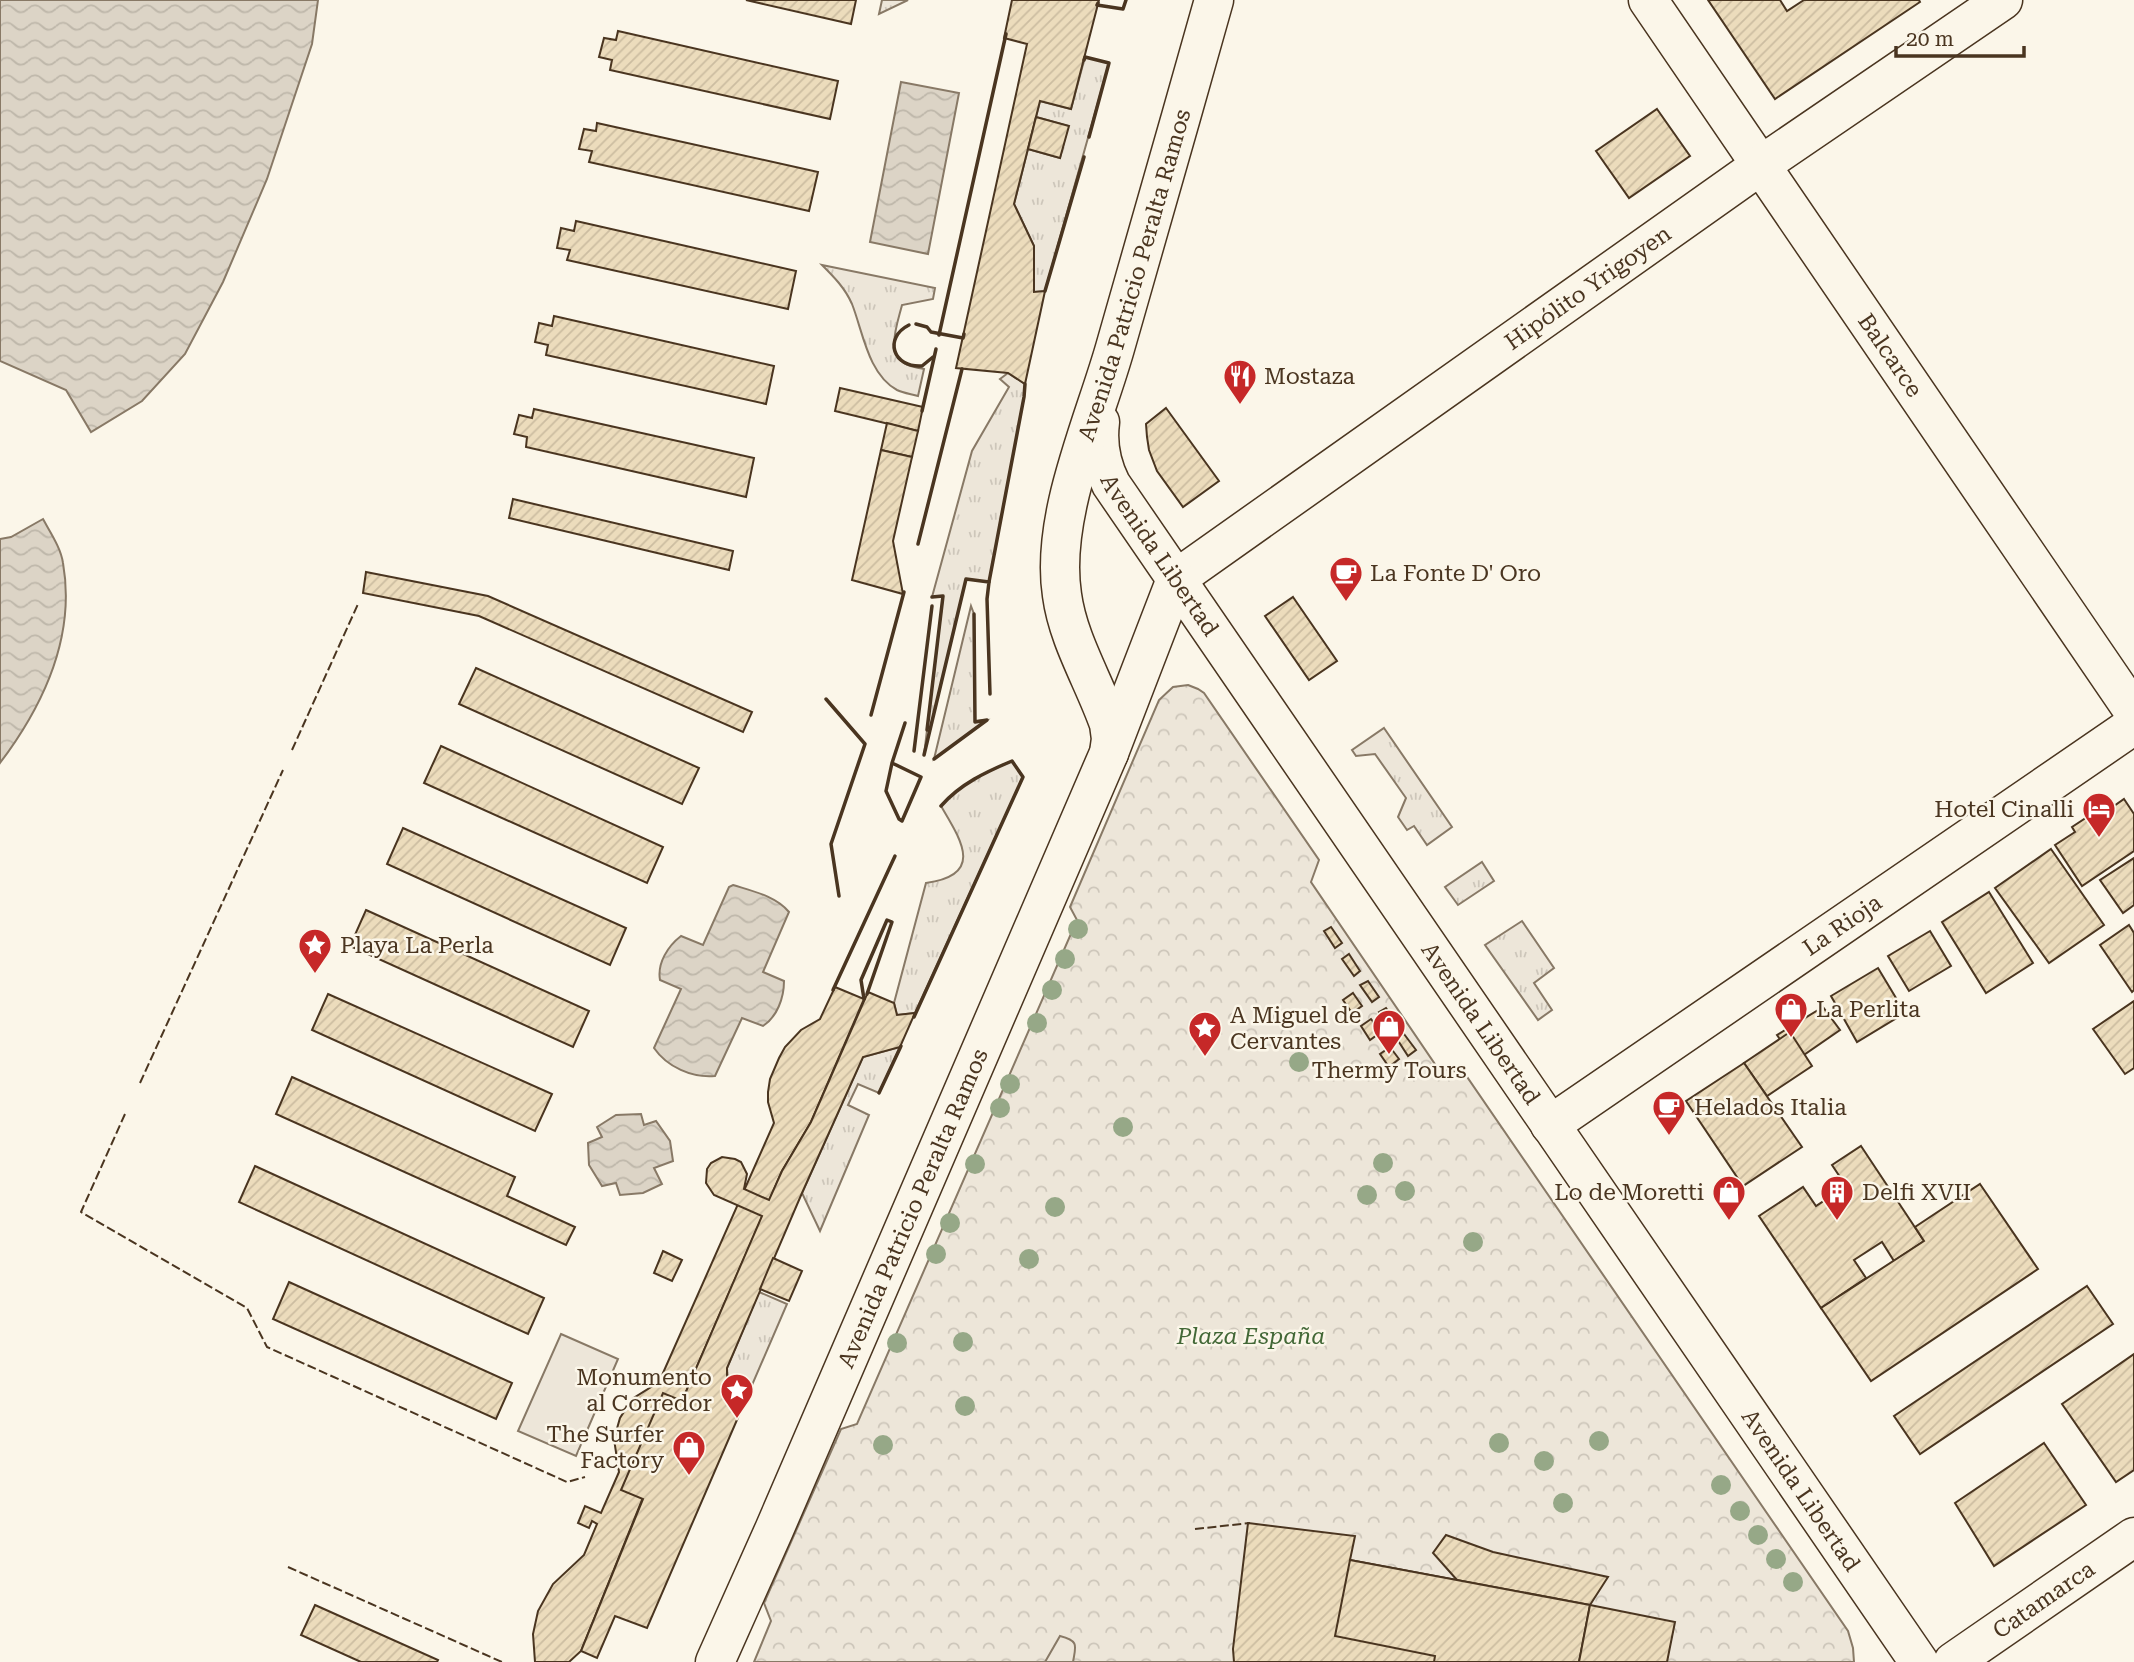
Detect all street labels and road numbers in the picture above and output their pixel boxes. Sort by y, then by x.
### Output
street label: Avenida Patricio Peralta Ramos [1072,106,1196,444]
street label: Hipólito Yrigoyen [1500,220,1676,355]
street label: Balcarce [1853,308,1928,402]
street label: Avenida Libertad [1095,470,1225,641]
street label: La Rioja [1798,888,1887,961]
street label: Avenida Libertad [1416,937,1546,1110]
street label: Avenida Patricio Peralta Ramos [832,1044,993,1372]
street label: Avenida Libertad [1736,1404,1866,1577]
street label: Catamarca [1987,1555,2100,1644]

